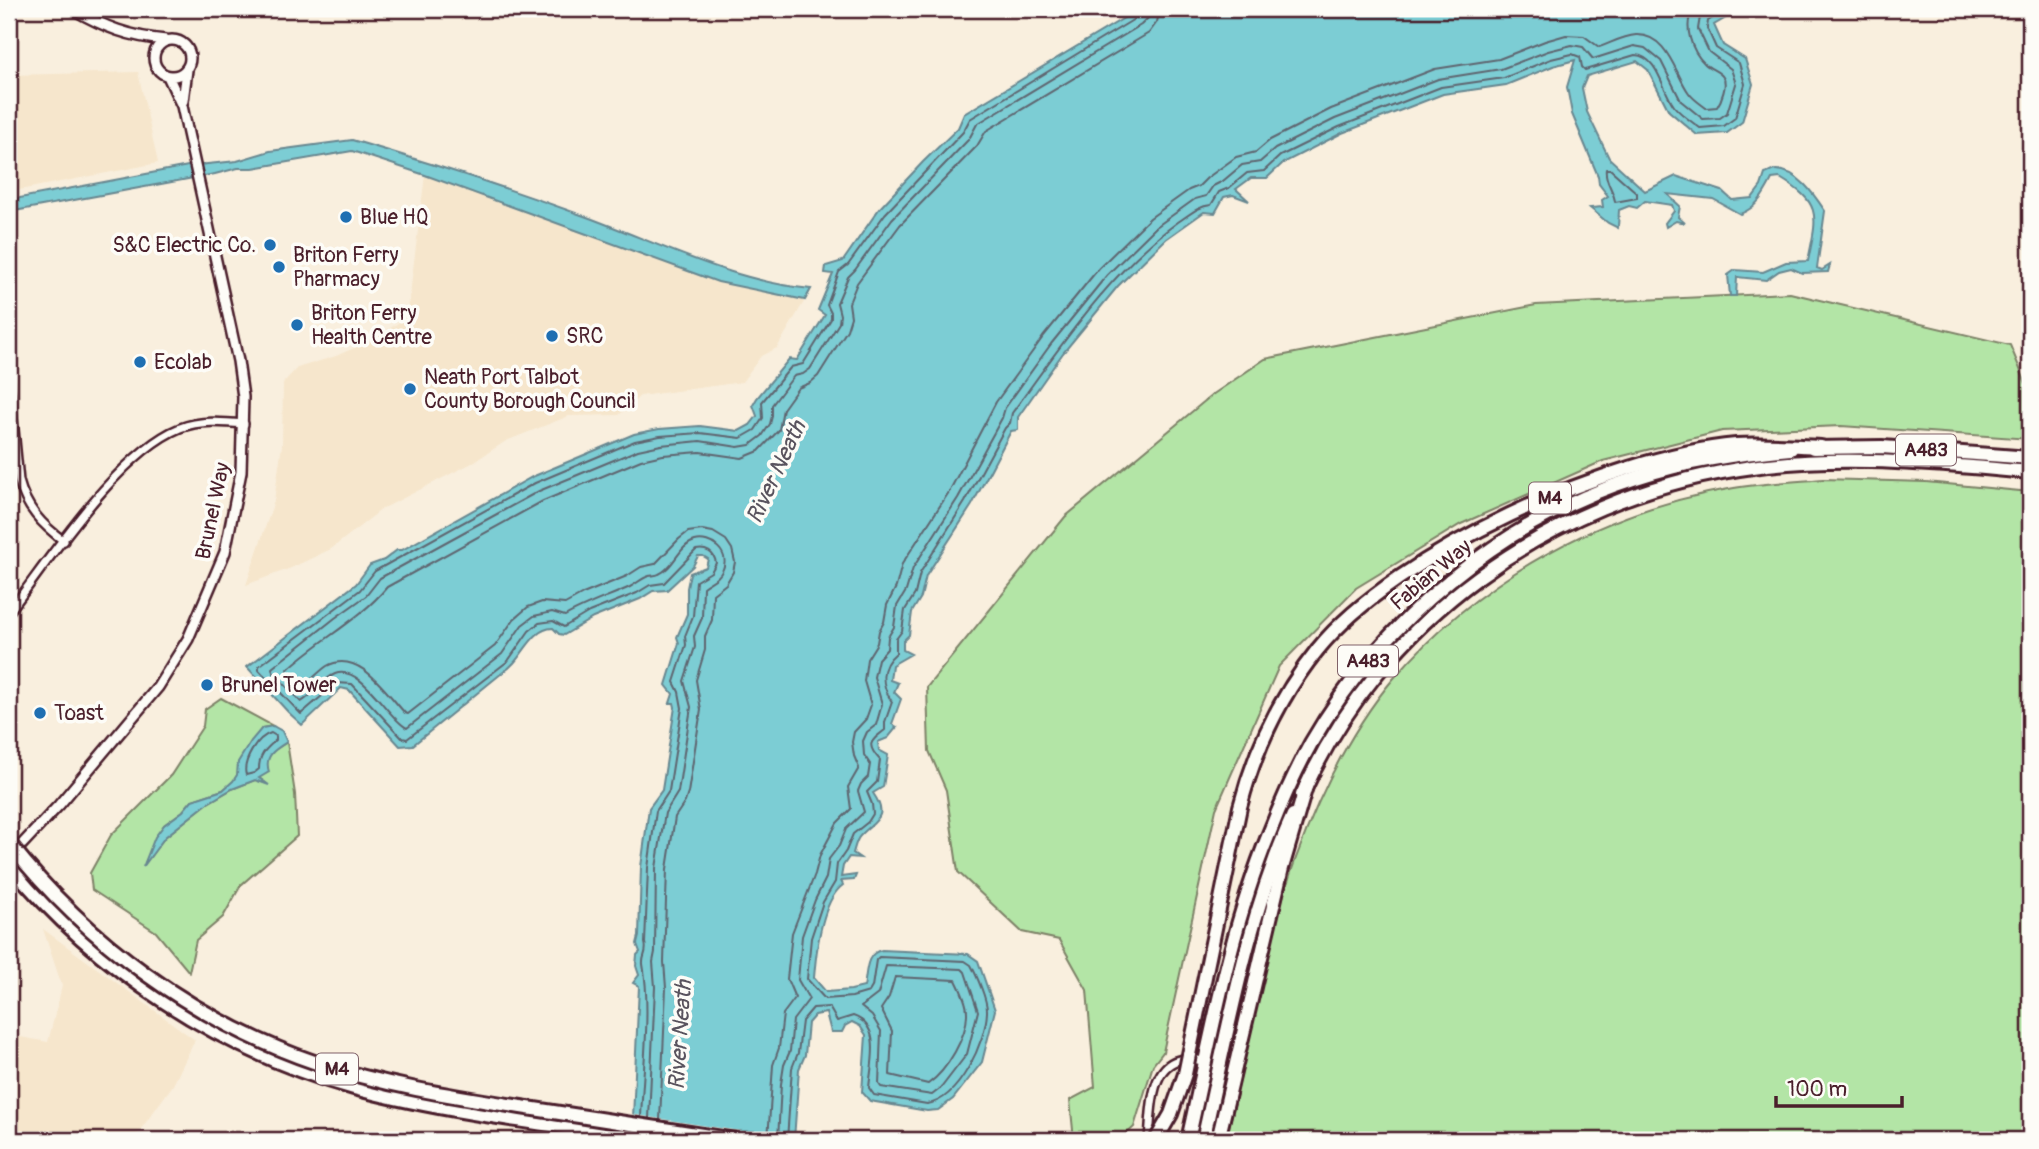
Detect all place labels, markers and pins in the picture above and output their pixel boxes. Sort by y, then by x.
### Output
place label: Blue HQ [360,204,428,231]
marker: Blue HQ [338,209,354,225]
place label: S&C Electric Co. [112,232,256,259]
marker: S&C Electric Co. [262,237,278,253]
place label: Briton Ferry Pharmacy [293,242,398,293]
marker: Briton Ferry Pharmacy [271,259,287,275]
place label: Briton Ferry Health Centre [311,300,433,351]
marker: Briton Ferry Health Centre [289,317,305,333]
place label: SRC [566,323,603,350]
marker: SRC [544,328,560,344]
place label: Ecolab [154,349,212,376]
marker: Ecolab [132,354,148,370]
place label: Neath Port Talbot County Borough Council [424,364,636,415]
marker: Neath Port Talbot County Borough Council [402,381,418,397]
place label: Brunel Tower [221,672,337,699]
marker: Brunel Tower [199,677,215,693]
place label: Toast [54,700,104,727]
marker: Toast [32,705,48,721]

